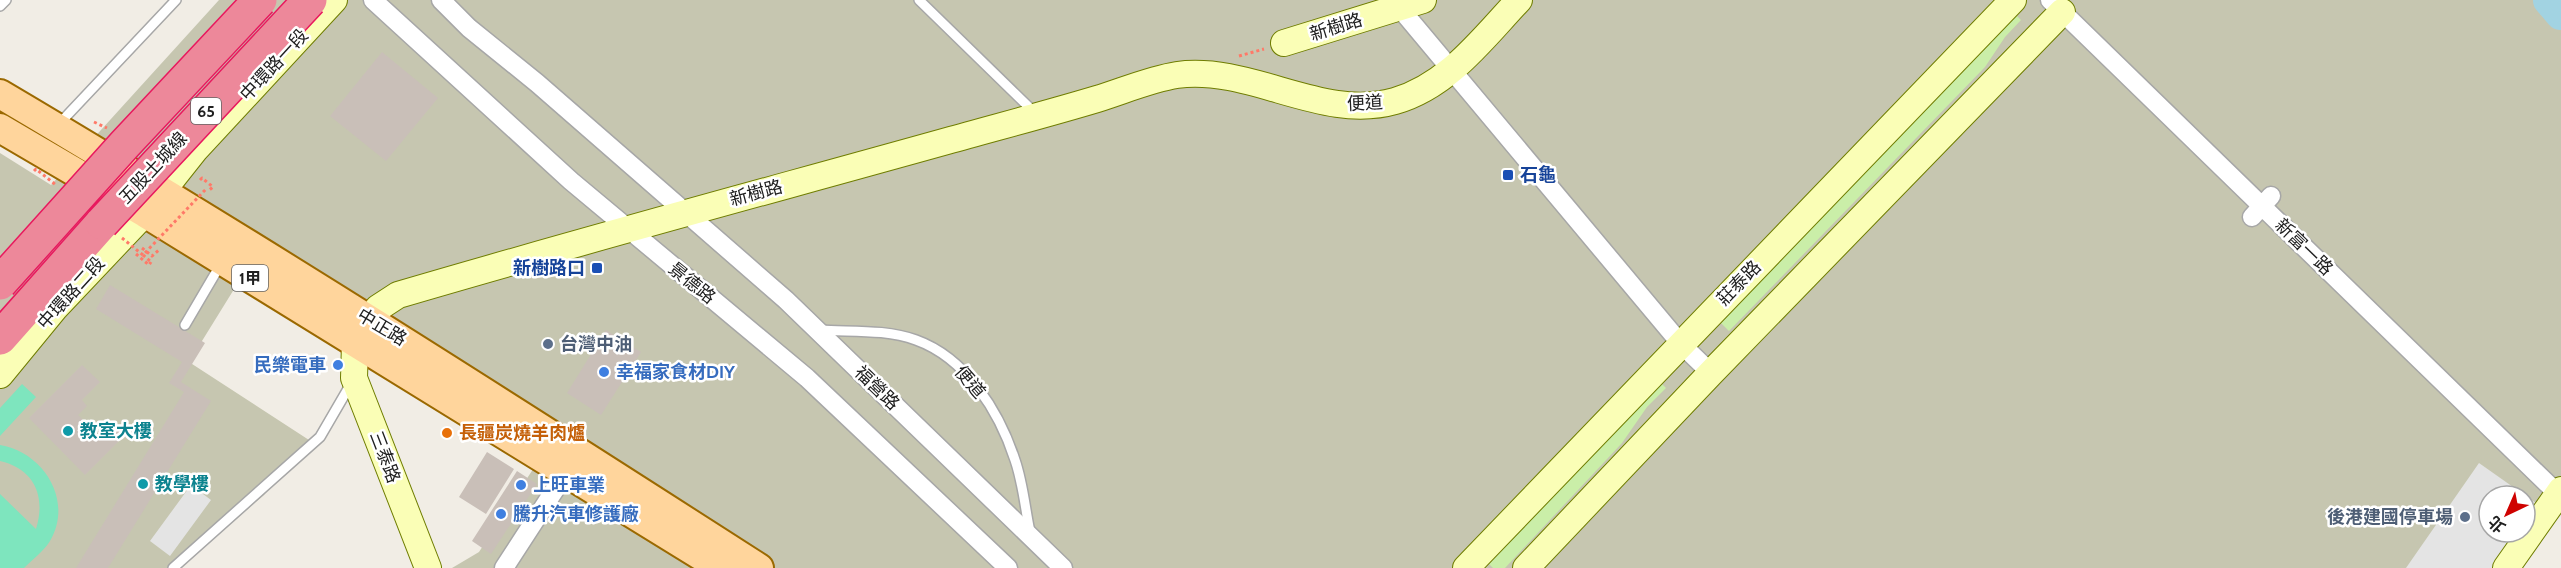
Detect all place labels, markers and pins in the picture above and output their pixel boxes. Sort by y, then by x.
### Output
place label: 石龜 [1520,164,1556,186]
marker: 石龜 [1501,168,1515,182]
place label: 新樹路口 [513,257,585,279]
marker: 新樹路口 [590,261,604,275]
place label: 台灣中油 [560,333,632,355]
marker: 台灣中油 [541,337,555,351]
place label: 民樂電車 [254,354,326,376]
marker: 民樂電車 [331,358,345,372]
place label: 幸福家食材DIY [616,361,736,383]
marker: 幸福家食材DIY [597,365,611,379]
place label: 教室大樓 [80,420,152,442]
place label: 長疆炭燒羊肉爐 [459,422,585,444]
marker: 教室大樓 [61,424,75,438]
marker: 長疆炭燒羊肉爐 [440,426,454,440]
place label: 教學樓 [155,473,209,495]
place label: 上旺車業 [533,474,605,496]
marker: 教學樓 [136,477,150,491]
marker: 上旺車業 [514,478,528,492]
place label: 騰升汽車修護廠 [513,503,639,525]
place label: 後港建國停車場 [2327,506,2453,528]
marker: 騰升汽車修護廠 [494,507,508,521]
marker: 後港建國停車場 [2458,510,2472,524]

